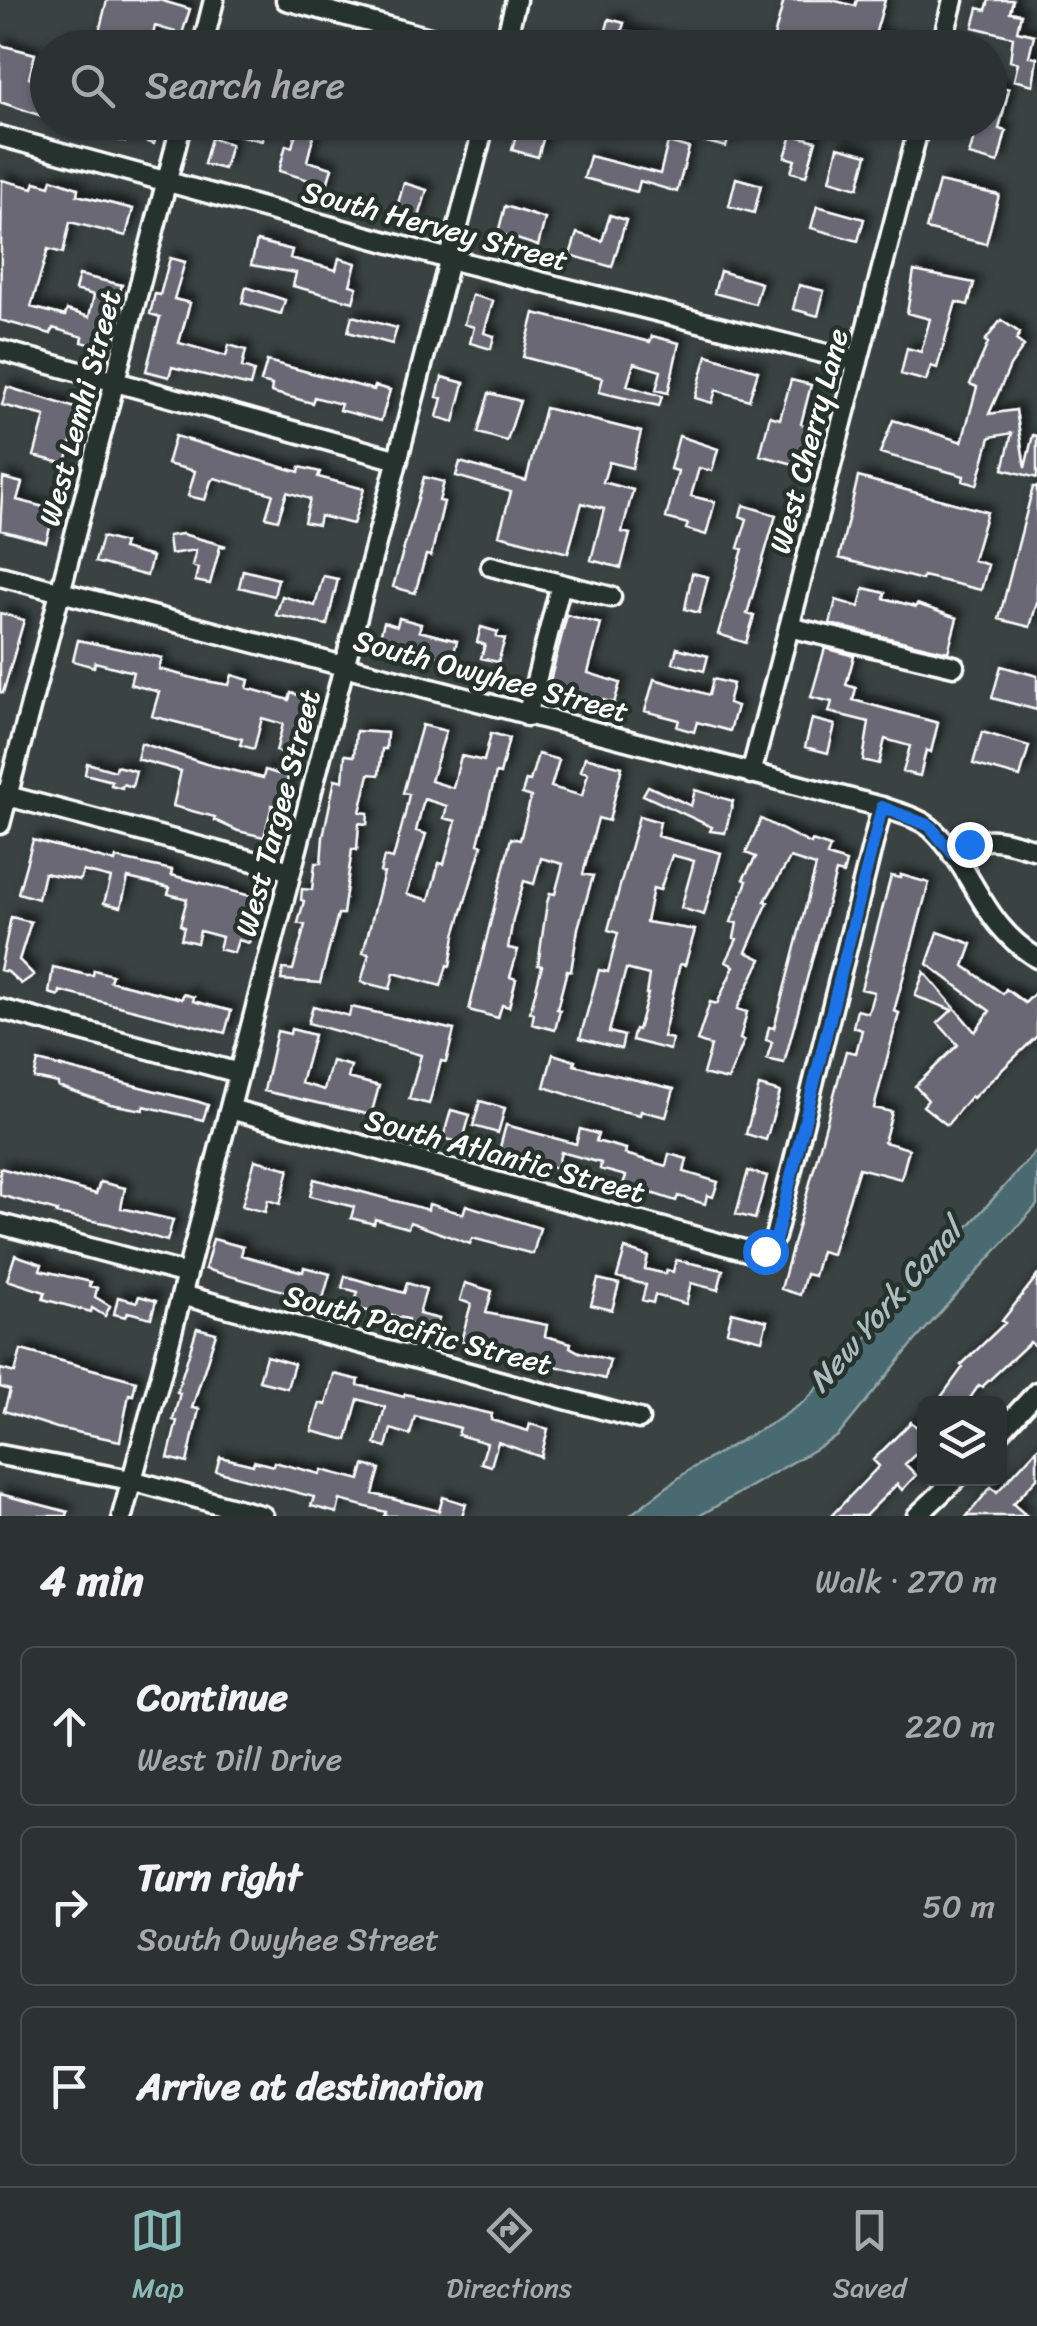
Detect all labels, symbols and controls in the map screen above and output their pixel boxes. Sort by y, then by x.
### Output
search box [30,30,1007,140]
text: Search here [145,52,345,119]
icon: search [65,58,120,113]
street label: South Hervey Street [296,164,574,288]
street label: West Lemhi Street [23,284,137,532]
street label: West Cherry Lane [753,322,865,560]
street label: South Owyhee Street [347,613,635,739]
street label: West Targee Street [219,683,337,943]
route end [947,822,993,868]
street label: South Atlantic Street [359,1093,651,1219]
water label: New York Canal [793,1201,982,1406]
route start [743,1229,789,1275]
street label: South Pacific Street [278,1268,558,1392]
map controls [917,1396,1007,1486]
button: layers [917,1396,1007,1486]
text: 4 min [40,1544,144,1618]
text: Walk · 270 m [815,1553,997,1610]
text: Continue [137,1664,288,1731]
text: 220 m [905,1698,995,1755]
icon: ahead [42,1699,97,1754]
text: West Dill Drive [137,1731,342,1788]
text: Turn right [137,1844,302,1911]
text: 50 m [922,1878,995,1935]
icon: right [42,1879,97,1934]
text: South Owyhee Street [137,1911,439,1968]
text: Arrive at destination [137,2053,484,2120]
icon: arrive [42,2059,97,2114]
tab: Map [130,2203,185,2312]
tab: Directions [446,2203,572,2312]
tab: Saved [833,2203,907,2312]

